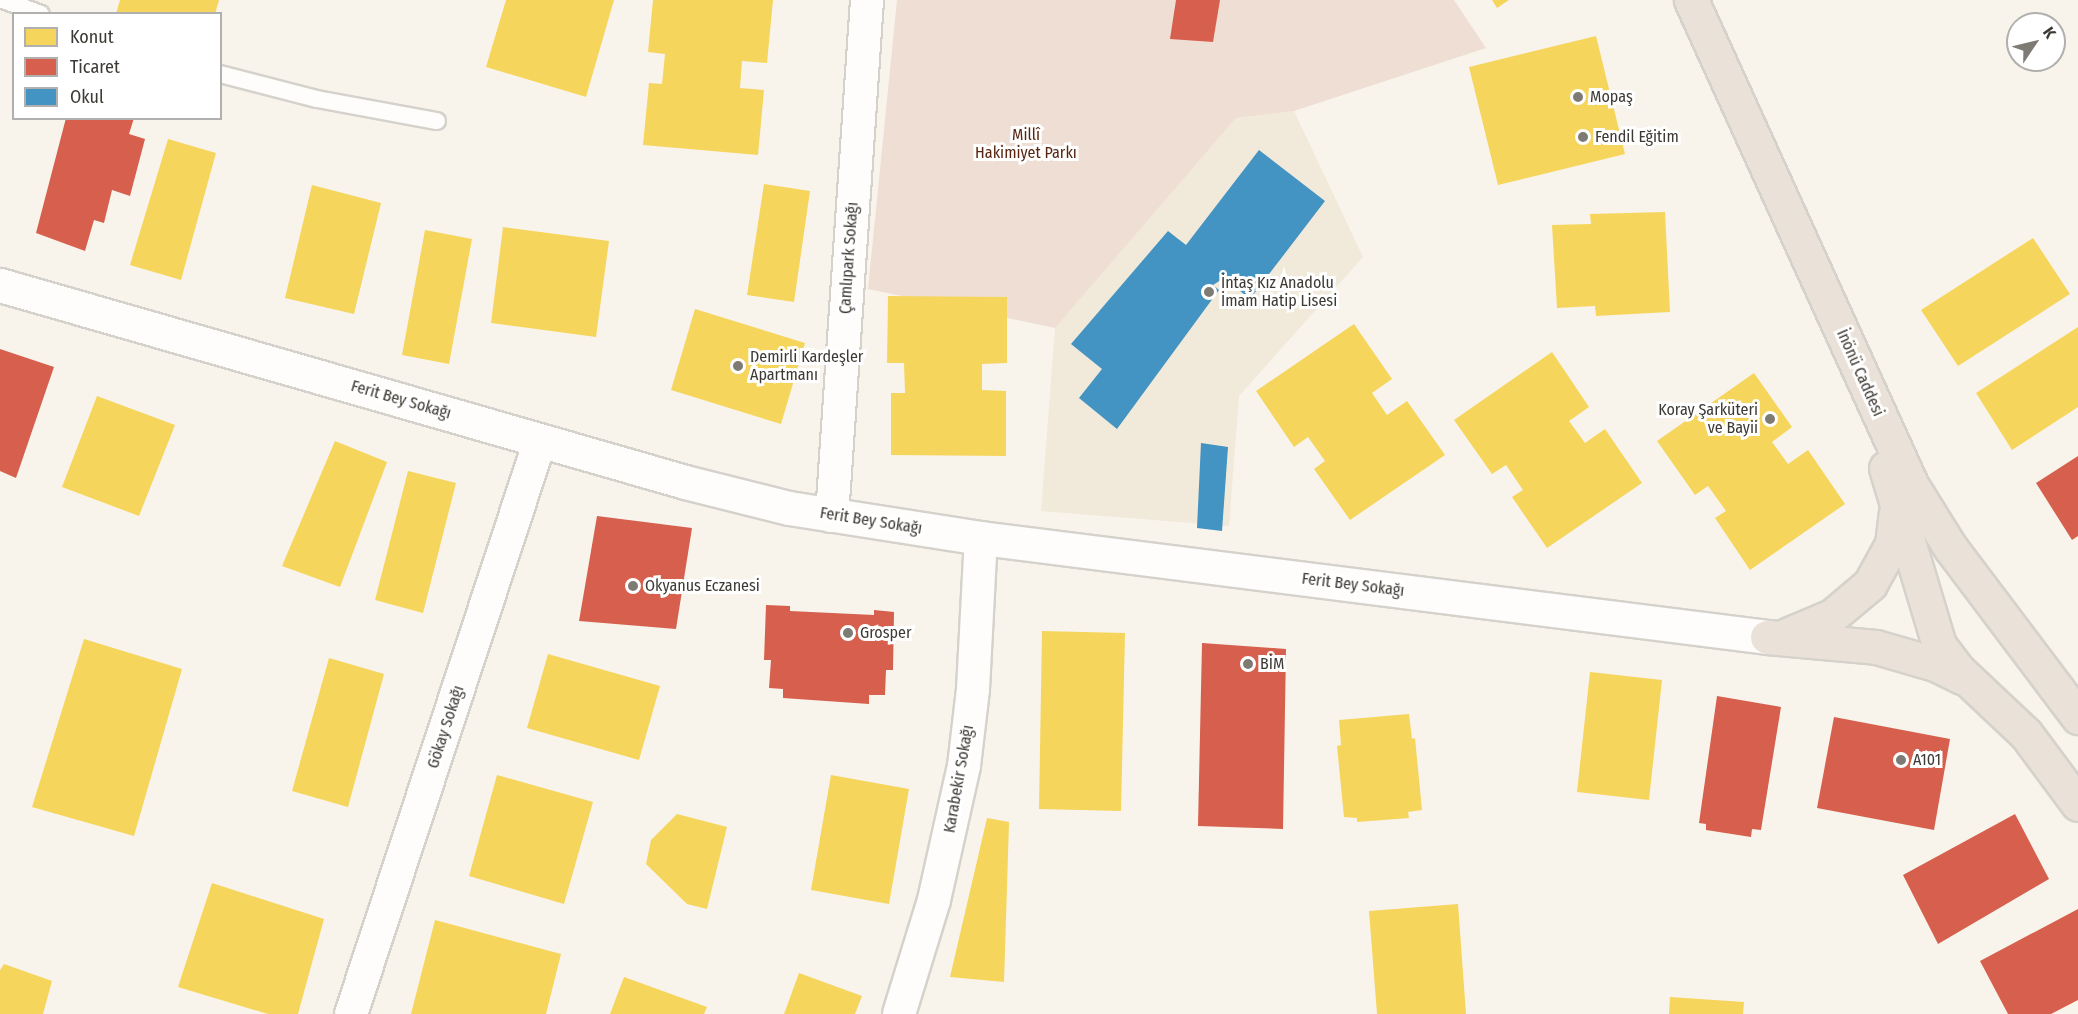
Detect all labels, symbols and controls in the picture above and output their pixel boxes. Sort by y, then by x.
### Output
legend [12,12,222,120]
north arrow [2006,12,2066,72]
text: K [2039,23,2060,42]
text: Konut [70,26,114,48]
text: Ticaret [70,56,120,78]
text: Okul [70,86,104,108]
place label: Mopaş [1590,87,1633,107]
marker: Mopaş [1571,90,1585,104]
park label: Millî Hakimiyet Parkı [975,125,1077,163]
place label: Fendil Eğitim [1595,127,1679,147]
marker: Fendil Eğitim [1576,130,1590,144]
street label: Çamlıpark Sokağı [836,201,862,315]
place label: İntaş Kız Anadolu İmam Hatip Lisesi [1221,273,1337,311]
marker: İntaş Kız Anadolu İmam Hatip Lisesi [1202,285,1216,299]
street label: İnönü Caddesi [1832,326,1888,420]
place label: Demirli Kardeşler Apartmanı [750,347,863,385]
marker: Demirli Kardeşler Apartmanı [731,359,745,373]
street label: Ferit Bey Sokağı [349,377,453,423]
place label: Koray Şarküteri ve Bayii [1658,400,1758,438]
marker: Koray Şarküteri ve Bayii [1763,412,1777,426]
street label: Ferit Bey Sokağı [819,503,923,539]
street label: Ferit Bey Sokağı [1301,569,1405,601]
place label: Okyanus Eczanesi [645,576,760,596]
marker: Okyanus Eczanesi [626,579,640,593]
place label: Grosper [860,623,912,643]
marker: Grosper [841,626,855,640]
place label: BİM [1260,654,1284,674]
marker: BİM [1241,657,1255,671]
street label: Gökay Sokağı [424,683,468,771]
street label: Karabekir Sokağı [940,724,978,834]
place label: A101 [1913,750,1941,770]
marker: A101 [1894,753,1908,767]

